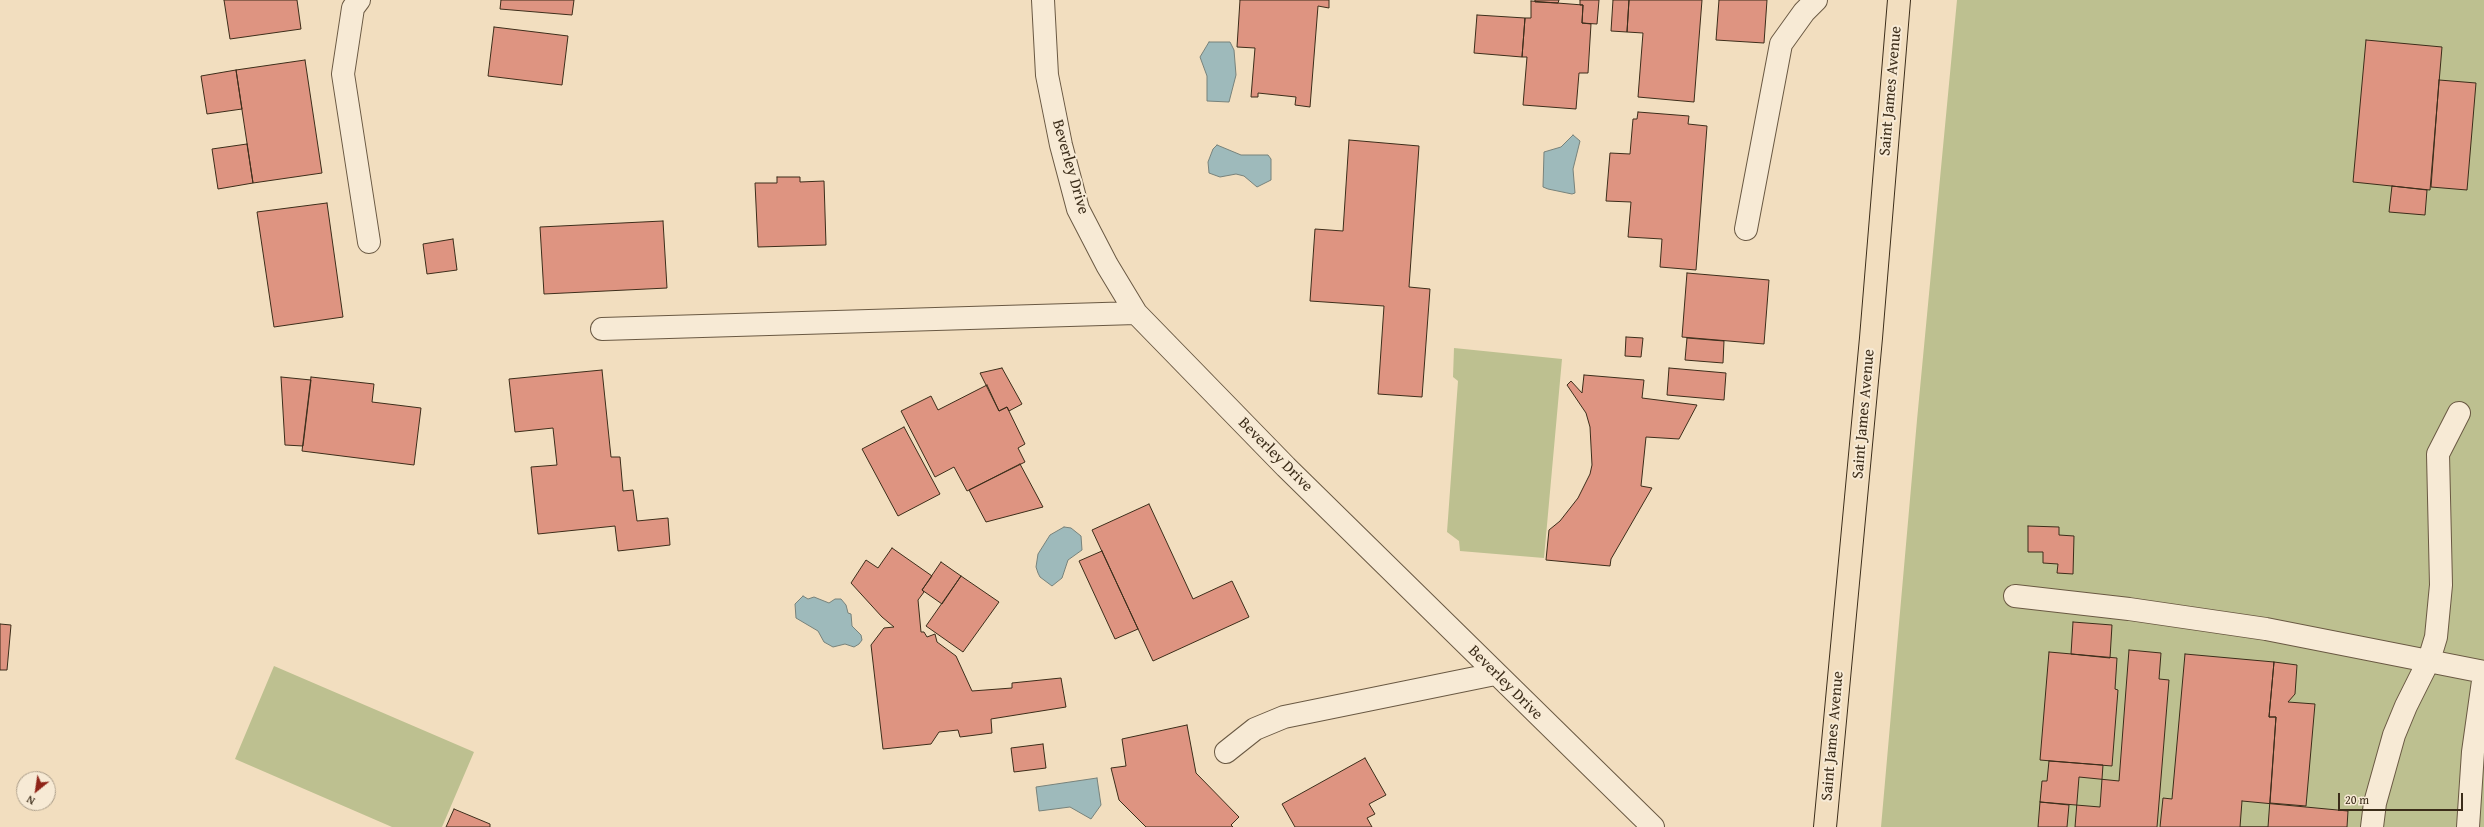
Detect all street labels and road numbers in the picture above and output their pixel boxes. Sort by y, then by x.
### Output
street label: Saint James Avenue [1876,25,1906,157]
street label: Beverley Drive [1047,117,1093,217]
street label: Saint James Avenue [1849,348,1879,480]
street label: Beverley Drive [1234,414,1316,496]
street label: Beverley Drive [1464,642,1546,724]
street label: Saint James Avenue [1818,670,1848,802]

